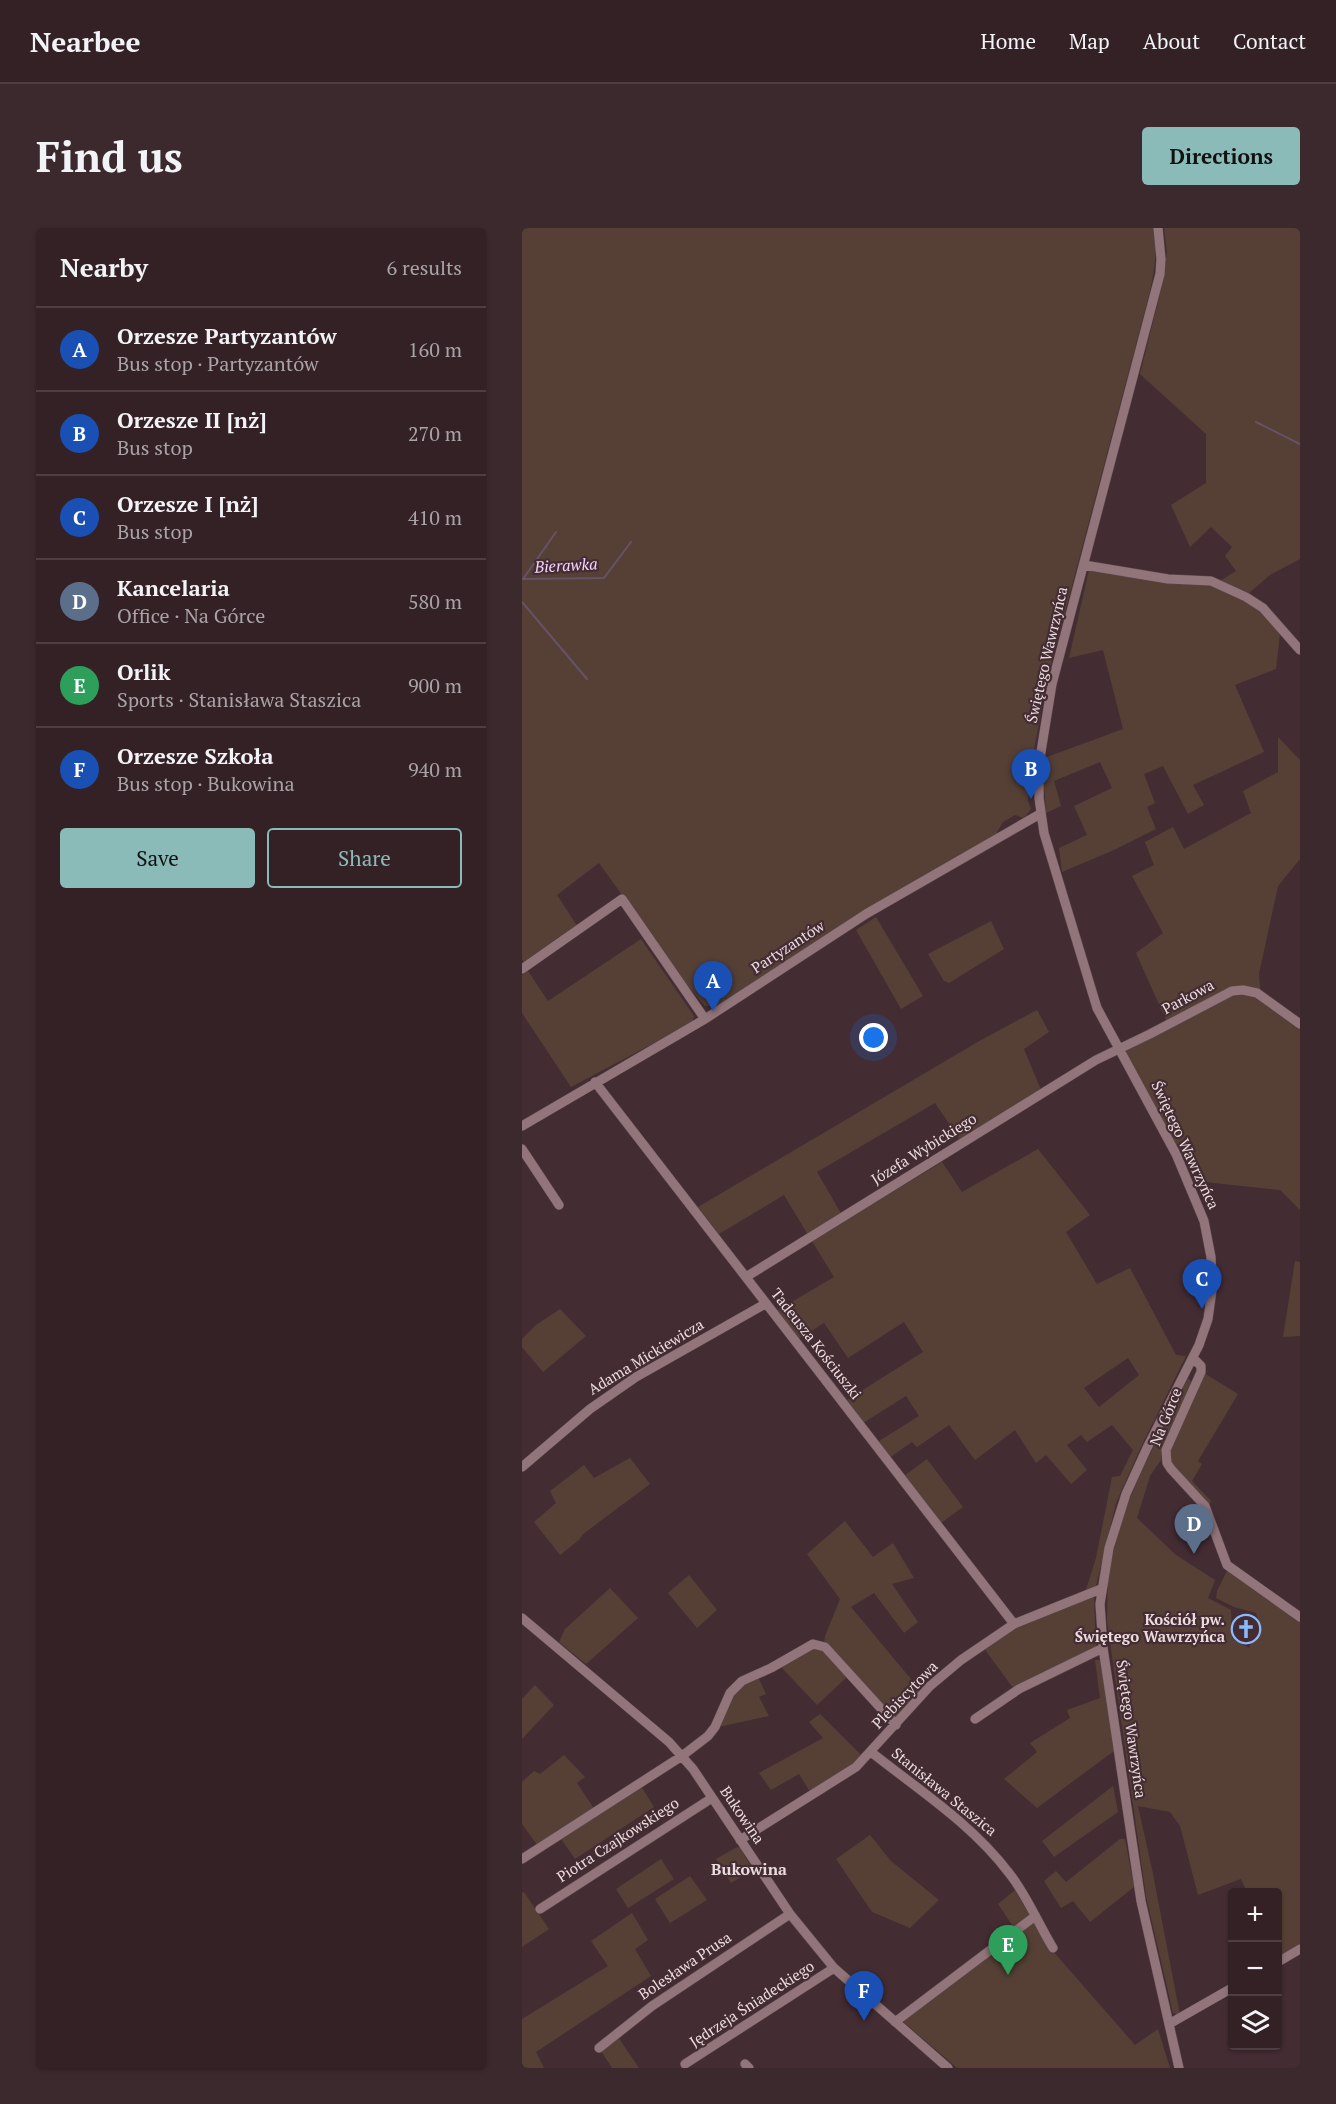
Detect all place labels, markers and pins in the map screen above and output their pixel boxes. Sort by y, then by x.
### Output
pin: B [1012,750,1050,799]
pin: A [694,962,732,1011]
pin: C [1182,1260,1222,1309]
pin: D [1174,1504,1214,1554]
place label: Kościół pw. Świętego Wawrzyńca [1075,1609,1226,1646]
church icon: Kościół pw. Świętego Wawrzyńca [1230,1613,1262,1645]
pin: E [988,1926,1028,1975]
pin: F [844,1972,884,2021]

